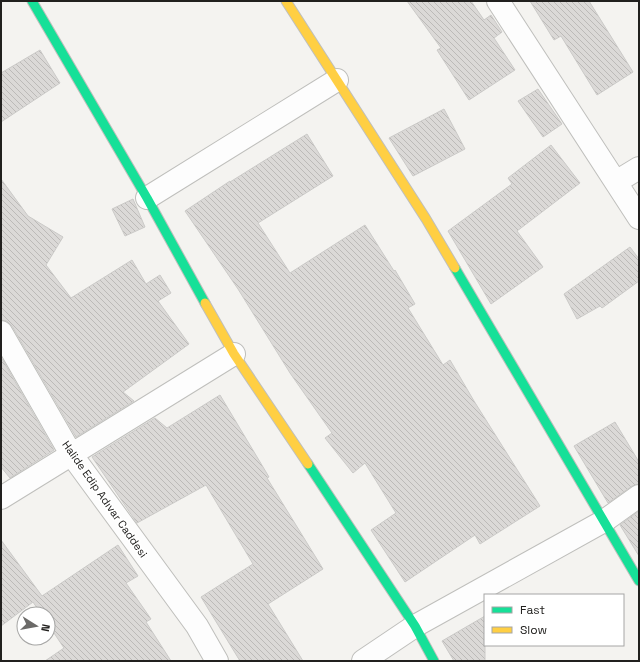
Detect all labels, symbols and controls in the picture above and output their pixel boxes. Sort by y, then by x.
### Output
street label: Halide Edip Adıvar Caddesi [59,438,151,560]
legend [484,594,624,646]
text: Fast [520,602,545,618]
north arrow [16,606,56,646]
text: Slow [520,622,547,638]
text: N [38,623,53,633]

